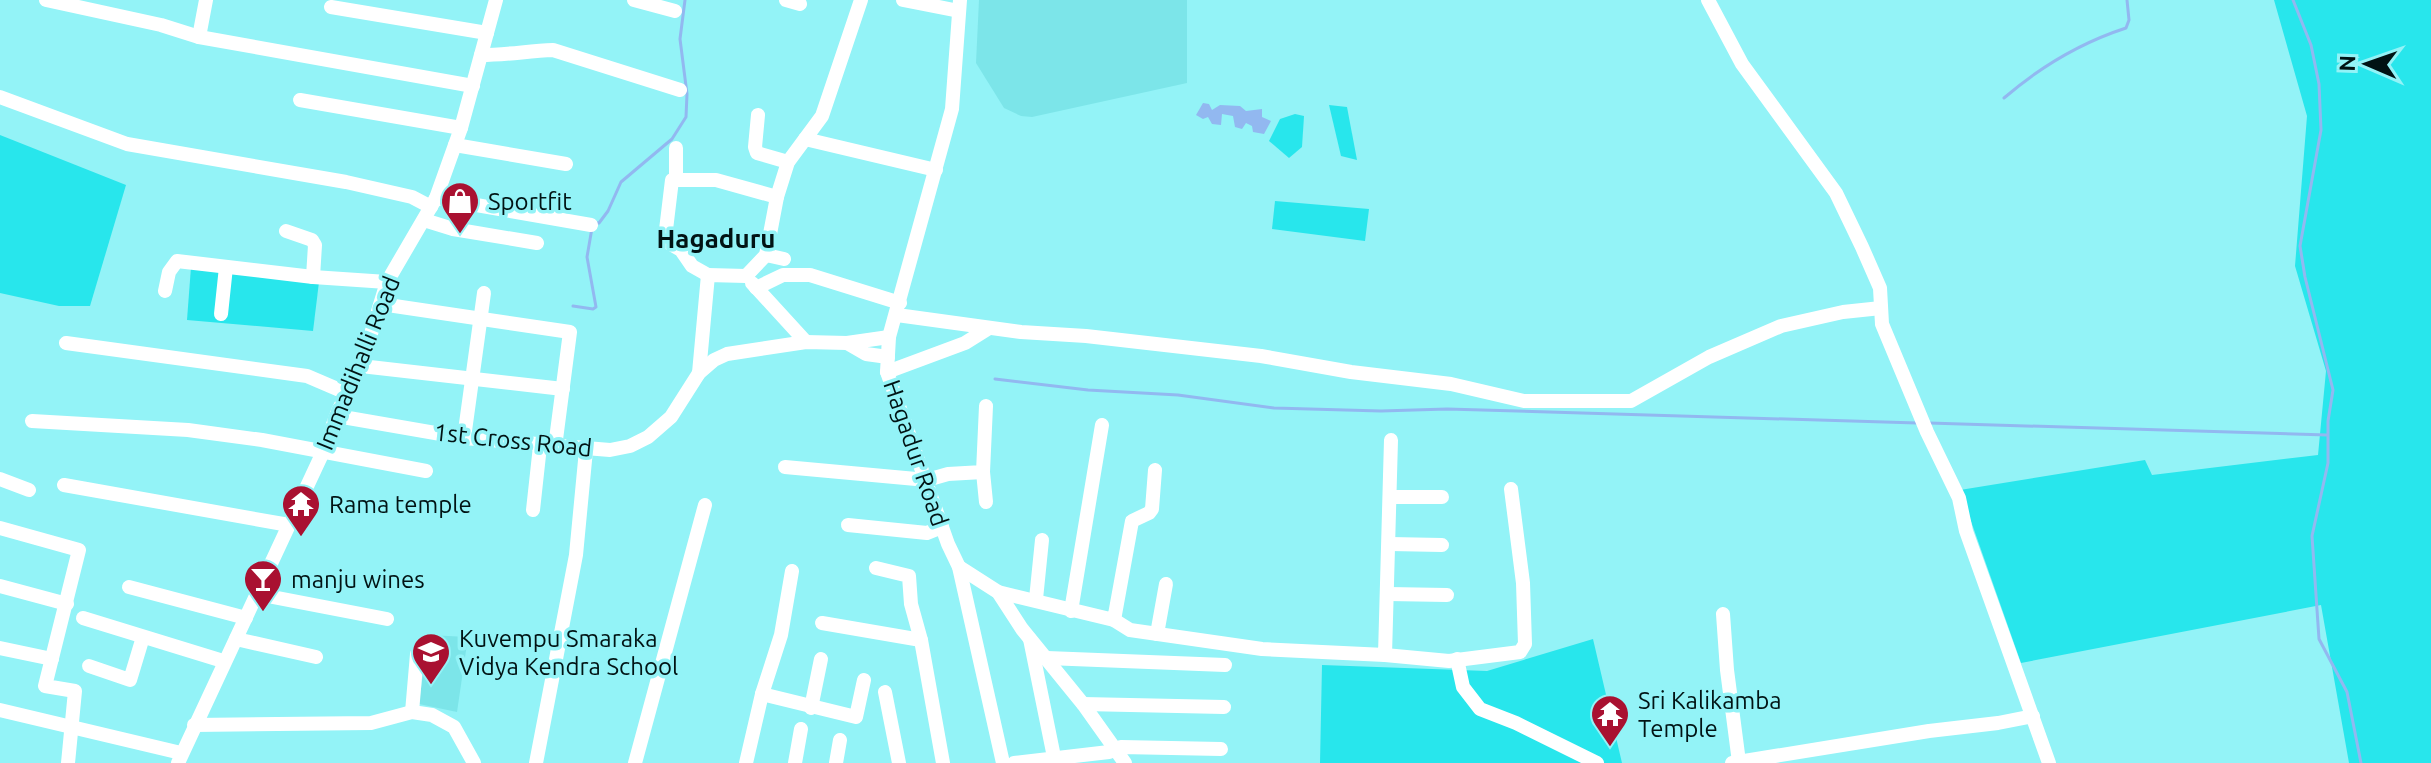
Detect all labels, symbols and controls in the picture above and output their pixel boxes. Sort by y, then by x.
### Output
north arrow [2327,24,2407,104]
text: N [2334,55,2359,72]
shop icon: Sportfit [439,180,481,235]
place label: Sportfit [488,188,572,215]
district label: Hagaduru [656,224,776,253]
street label: Immadihalli Road [311,272,405,454]
street label: Hagadur Road [878,376,954,530]
street label: 1st Cross Road [433,418,593,462]
temple icon: Rama temple [280,483,322,538]
place label: Rama temple [329,491,472,518]
bar icon: manju wines [242,558,284,613]
place label: manju wines [291,566,425,593]
place label: Kuvempu Smaraka Vidya Kendra School [459,625,678,680]
school or university icon: Kuvempu Smaraka Vidya Kendra School [410,631,452,686]
place label: Sri Kalikamba Temple [1638,687,1782,742]
temple icon: Sri Kalikamba Temple [1589,693,1631,748]

